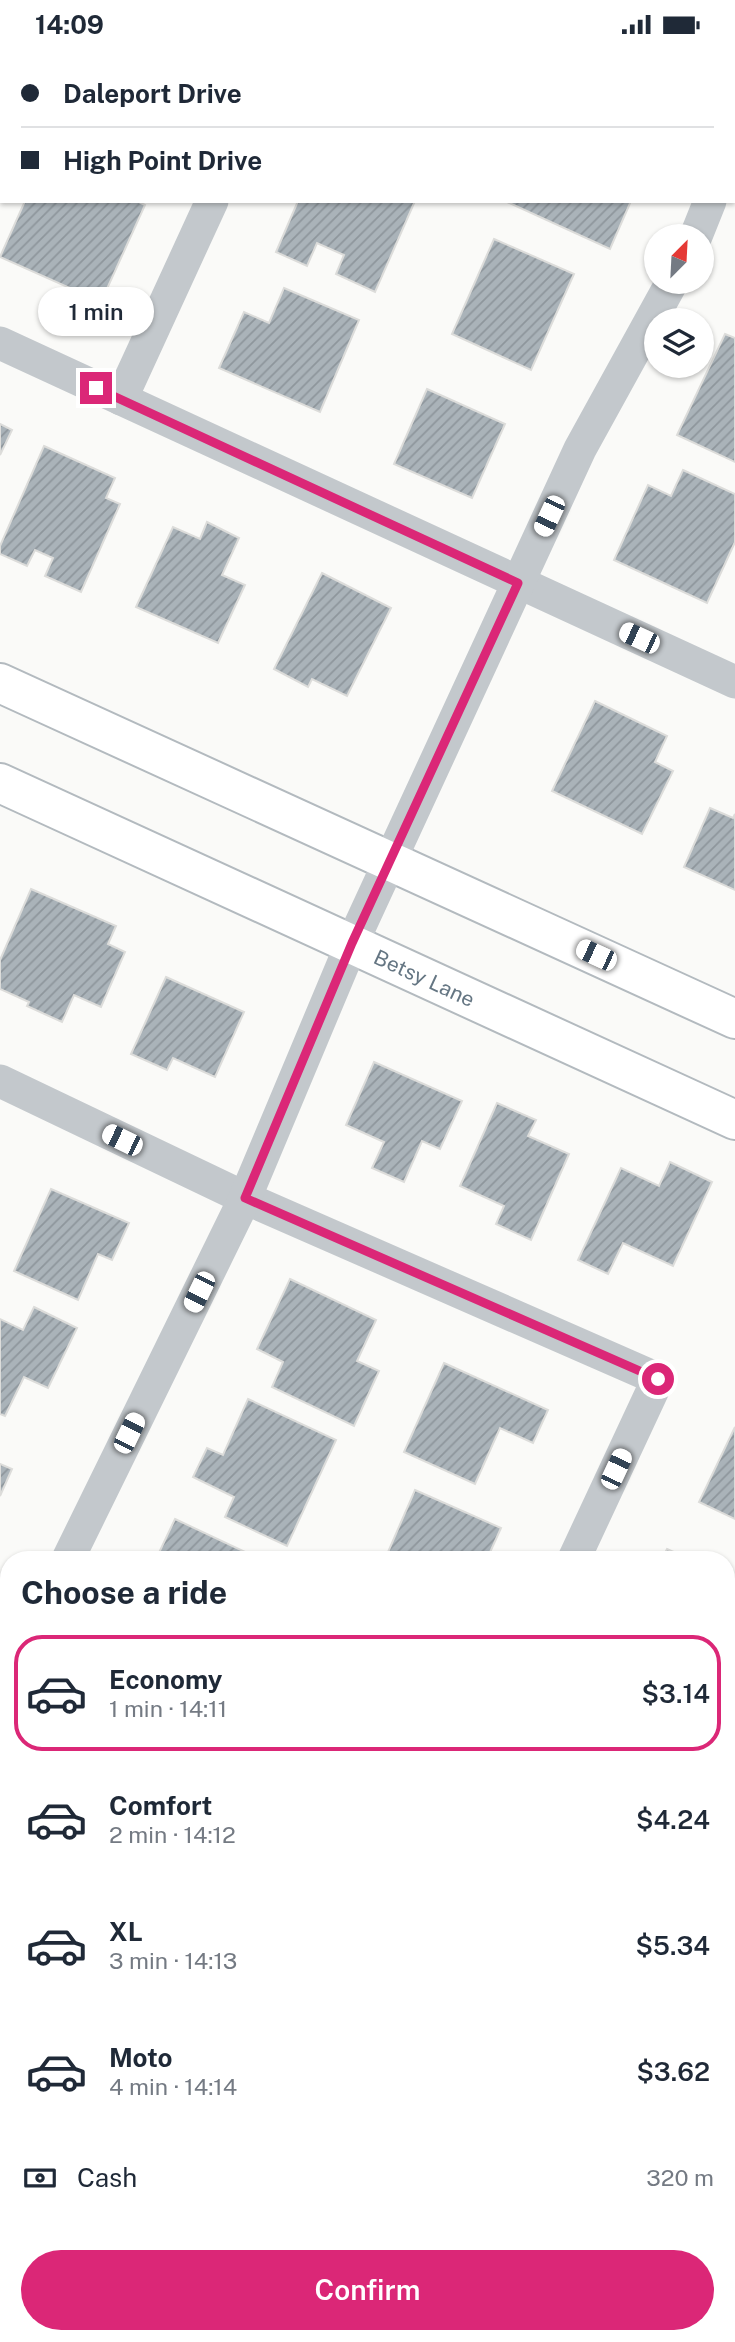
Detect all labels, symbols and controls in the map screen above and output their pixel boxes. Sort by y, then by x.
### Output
text: 14:09 [35,9,104,40]
text: Daleport Drive [63,78,242,109]
text: High Point Drive [63,145,262,176]
north arrow [644,224,714,294]
map controls [644,224,714,378]
callout: 1 min [38,287,154,335]
text: 1 min [69,298,123,325]
button: layers [644,308,714,378]
route end [80,372,112,404]
car [531,493,568,539]
car [616,620,663,656]
car [573,937,620,973]
street label: Betsy Lane [370,944,479,1012]
car [99,1121,146,1159]
car [181,1269,218,1315]
route start [642,1363,674,1395]
car [111,1410,148,1456]
car [598,1446,635,1492]
text: Choose a ride [21,1574,227,1611]
icon: car [25,1662,88,1725]
text: Economy [109,1664,222,1695]
text: $3.14 [642,1678,710,1709]
text: 1 min · 14:11 [109,1695,227,1722]
icon: car [25,1788,88,1851]
text: Comfort [109,1790,212,1821]
text: $4.24 [636,1804,710,1835]
text: 2 min · 14:12 [109,1821,236,1848]
icon: car [25,1914,88,1977]
text: XL [109,1916,143,1947]
text: $5.34 [635,1930,710,1961]
text: 3 min · 14:13 [109,1947,237,1974]
icon: car [25,2040,88,2103]
text: Moto [109,2042,172,2073]
text: $3.62 [636,2056,710,2087]
text: 4 min · 14:14 [109,2073,237,2100]
icon: cash [21,2159,59,2197]
text: Cash [77,2162,137,2193]
text: 320 m [646,2164,714,2191]
button: Confirm [21,2250,714,2330]

